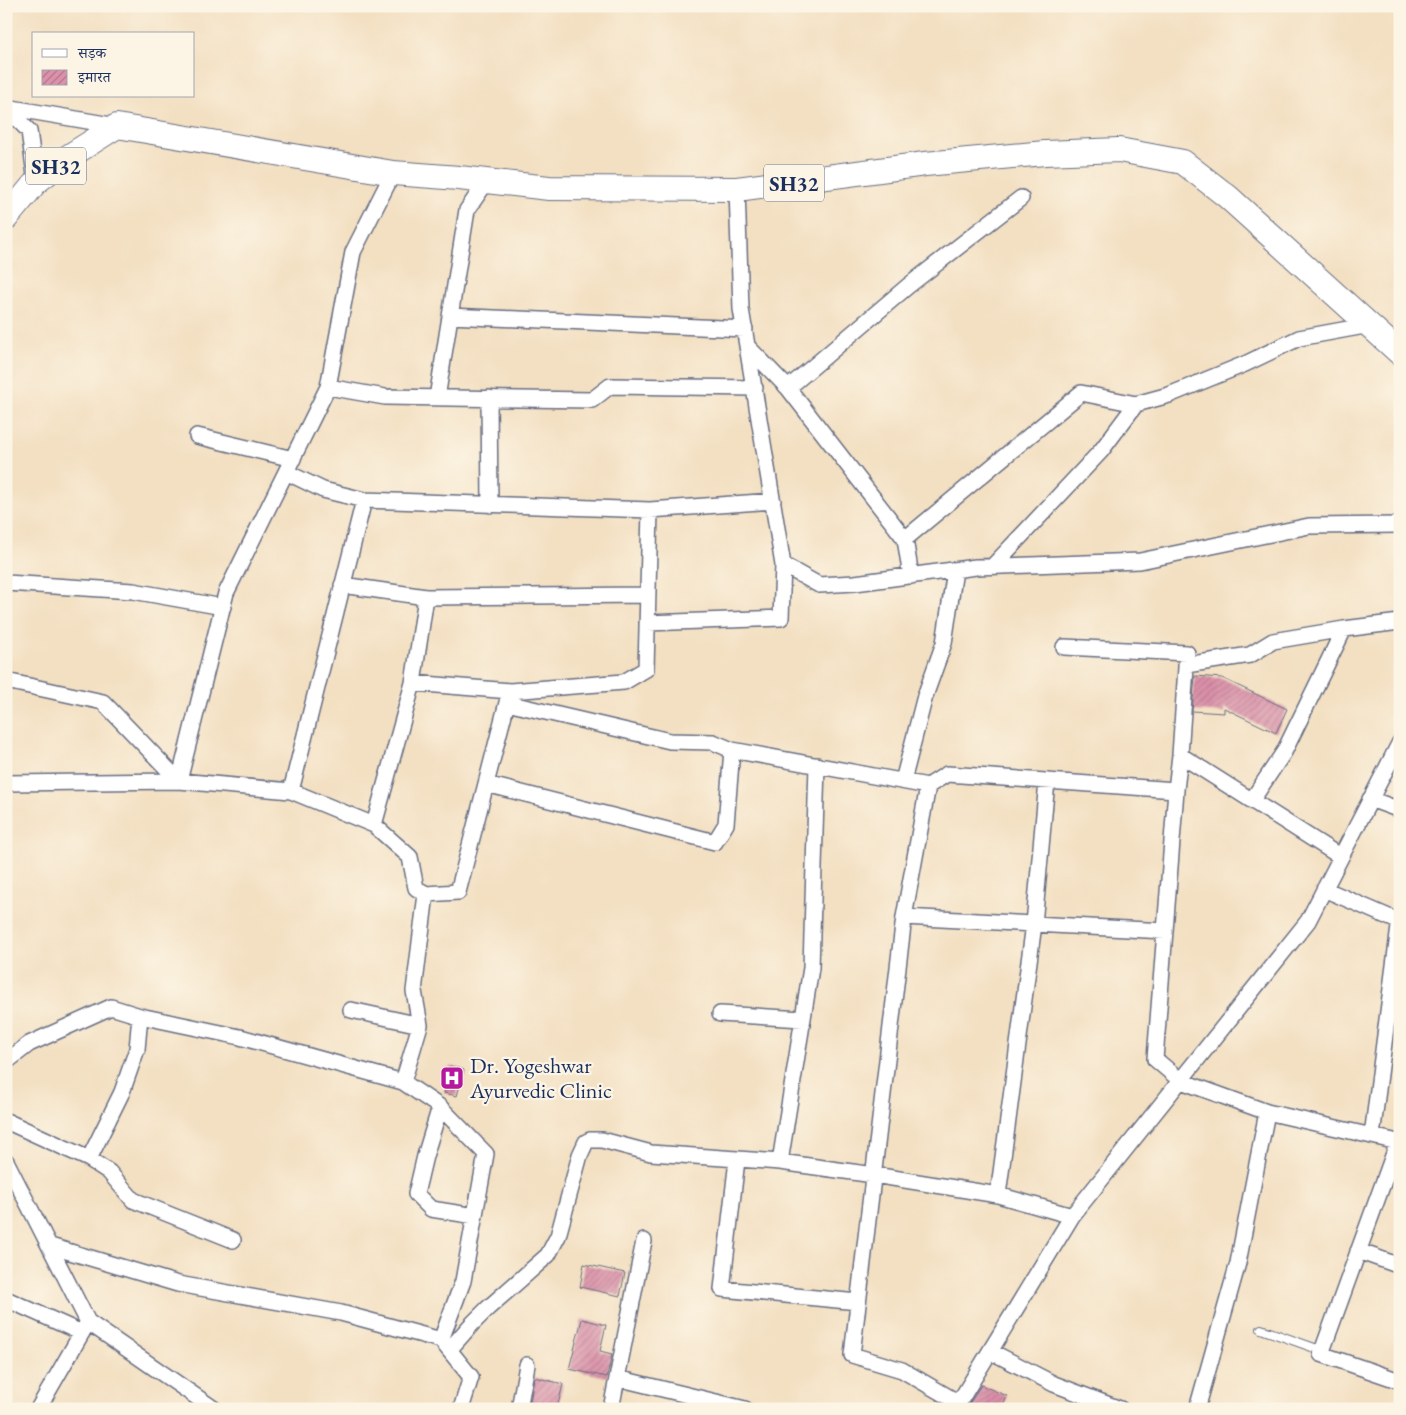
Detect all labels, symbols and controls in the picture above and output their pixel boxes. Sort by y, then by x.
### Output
legend [32,32,195,98]
text: सड़क [77,43,107,62]
text: इमारत [77,67,112,86]
road number: SH32 [26,148,86,185]
road number: SH32 [764,164,824,202]
place label: Dr. Yogeshwar Ayurvedic Clinic [469,1051,612,1105]
hospital icon: Dr. Yogeshwar Ayurvedic Clinic [439,1065,465,1091]

